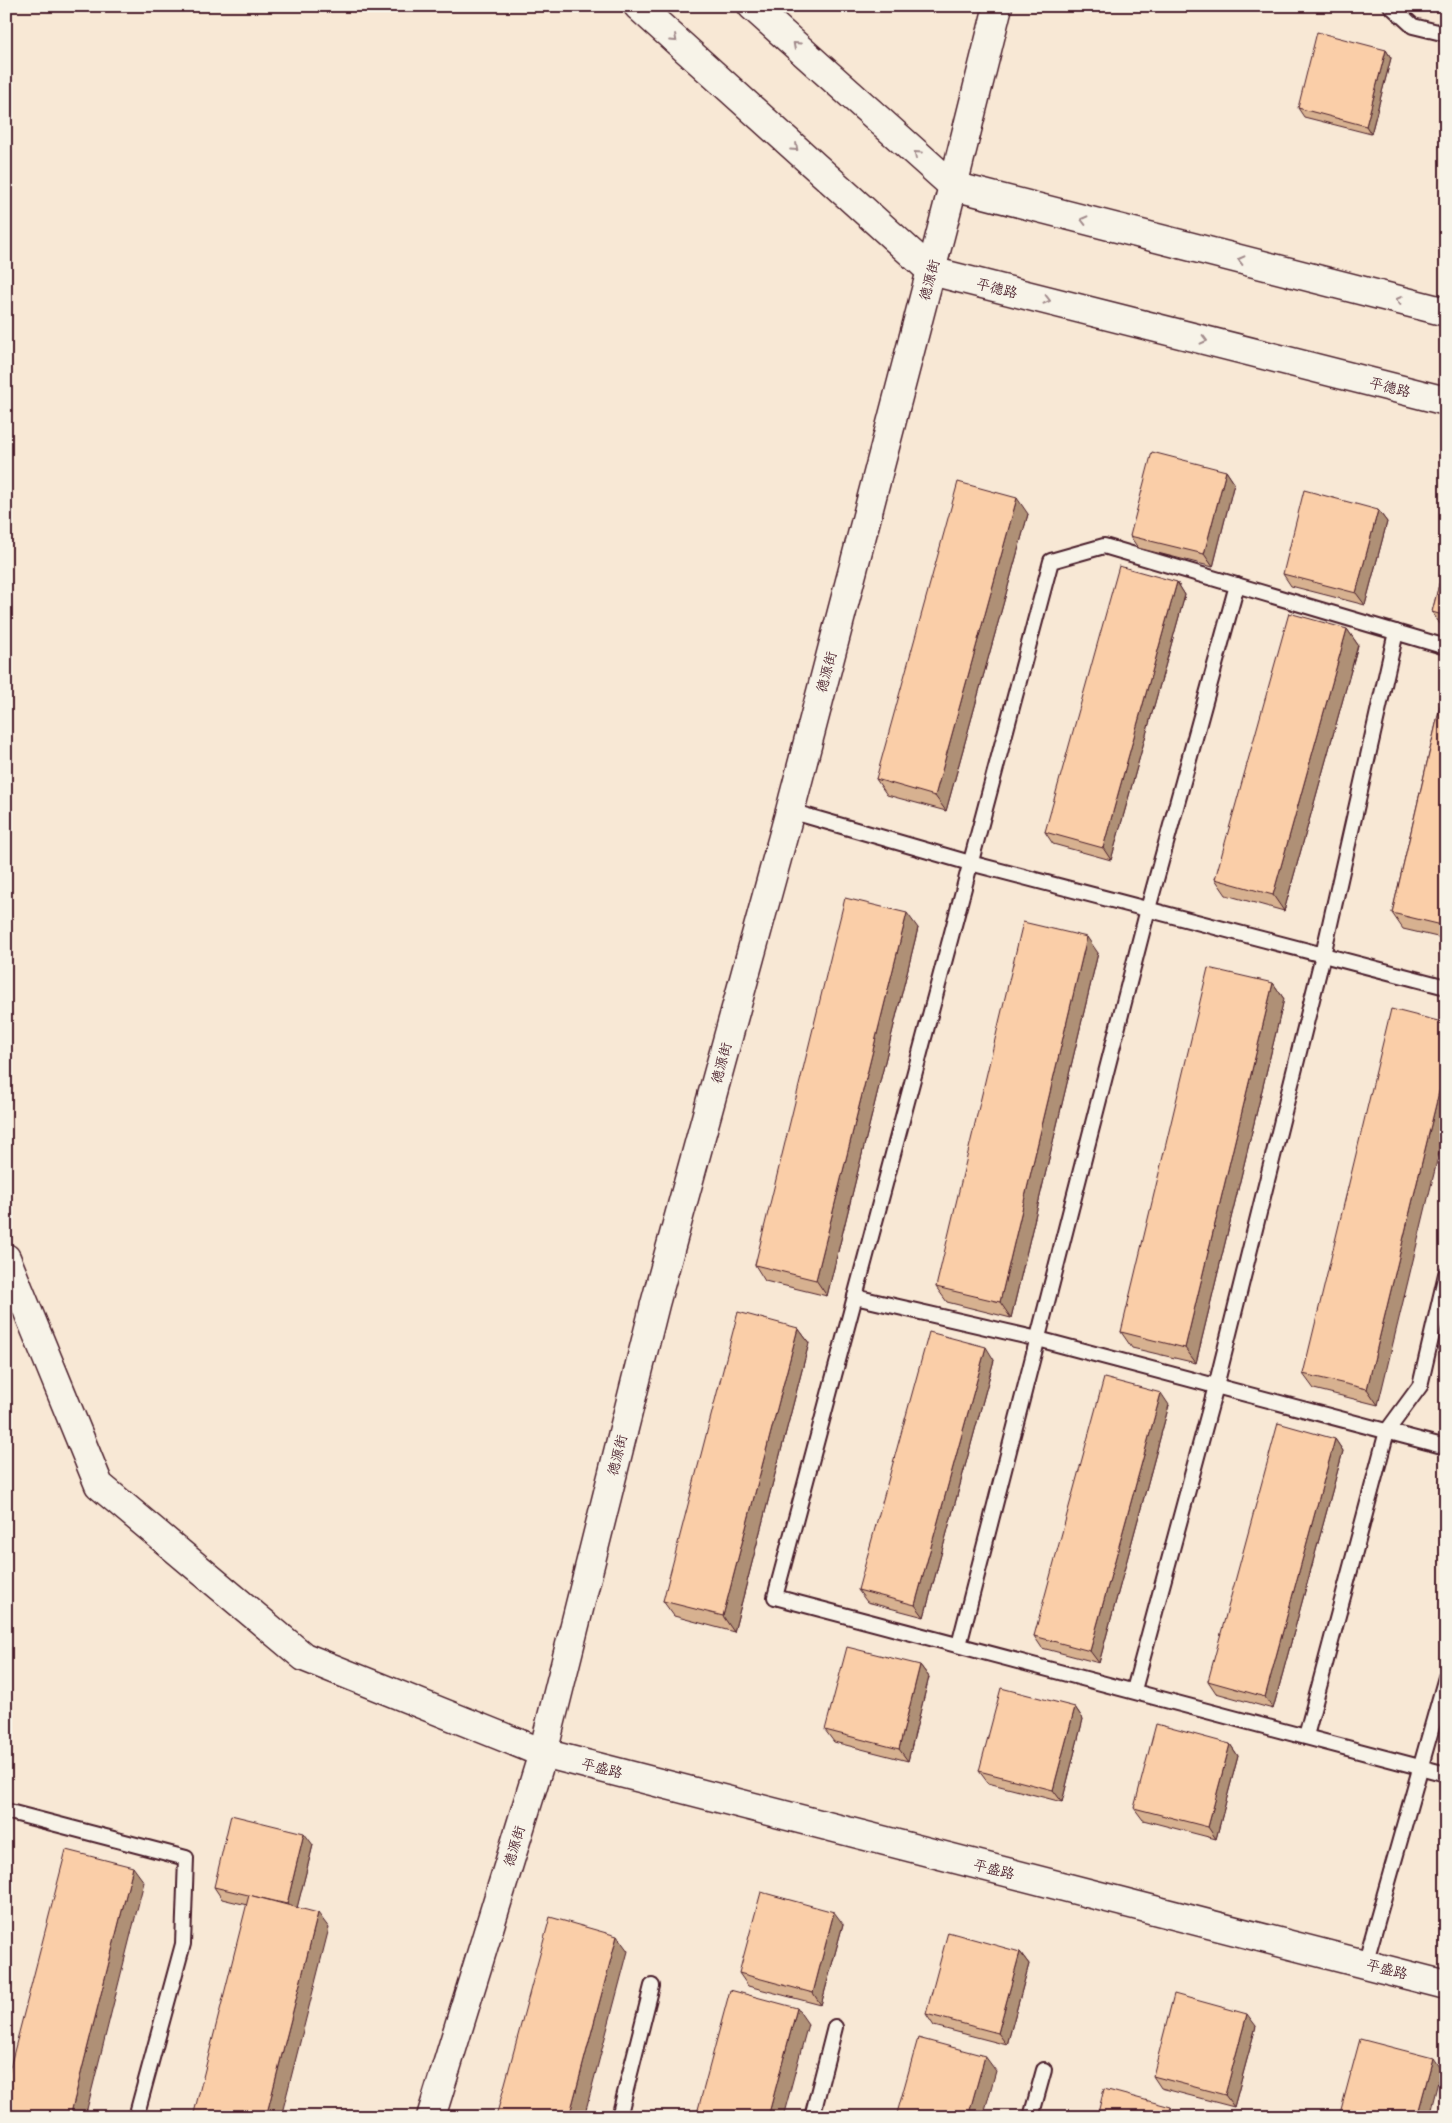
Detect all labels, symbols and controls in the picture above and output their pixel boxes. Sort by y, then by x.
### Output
one-way arrow [669,33,678,42]
one-way arrow [793,42,802,51]
one-way arrow [789,142,798,151]
one-way arrow [914,151,923,160]
one-way arrow [1080,215,1088,225]
one-way arrow [1237,255,1246,266]
street label: 德源街 [917,258,945,303]
street label: 平德路 [974,276,1019,304]
one-way arrow [1042,294,1051,305]
one-way arrow [1394,295,1403,306]
one-way arrow [1200,334,1209,345]
street label: 平德路 [1367,375,1412,403]
street label: 德源街 [814,650,842,695]
street label: 德源街 [709,1041,737,1086]
street label: 德源街 [605,1433,633,1478]
street label: 平盛路 [579,1756,624,1784]
street label: 德源街 [501,1824,531,1869]
street label: 平盛路 [971,1857,1016,1885]
street label: 平盛路 [1364,1957,1409,1985]

